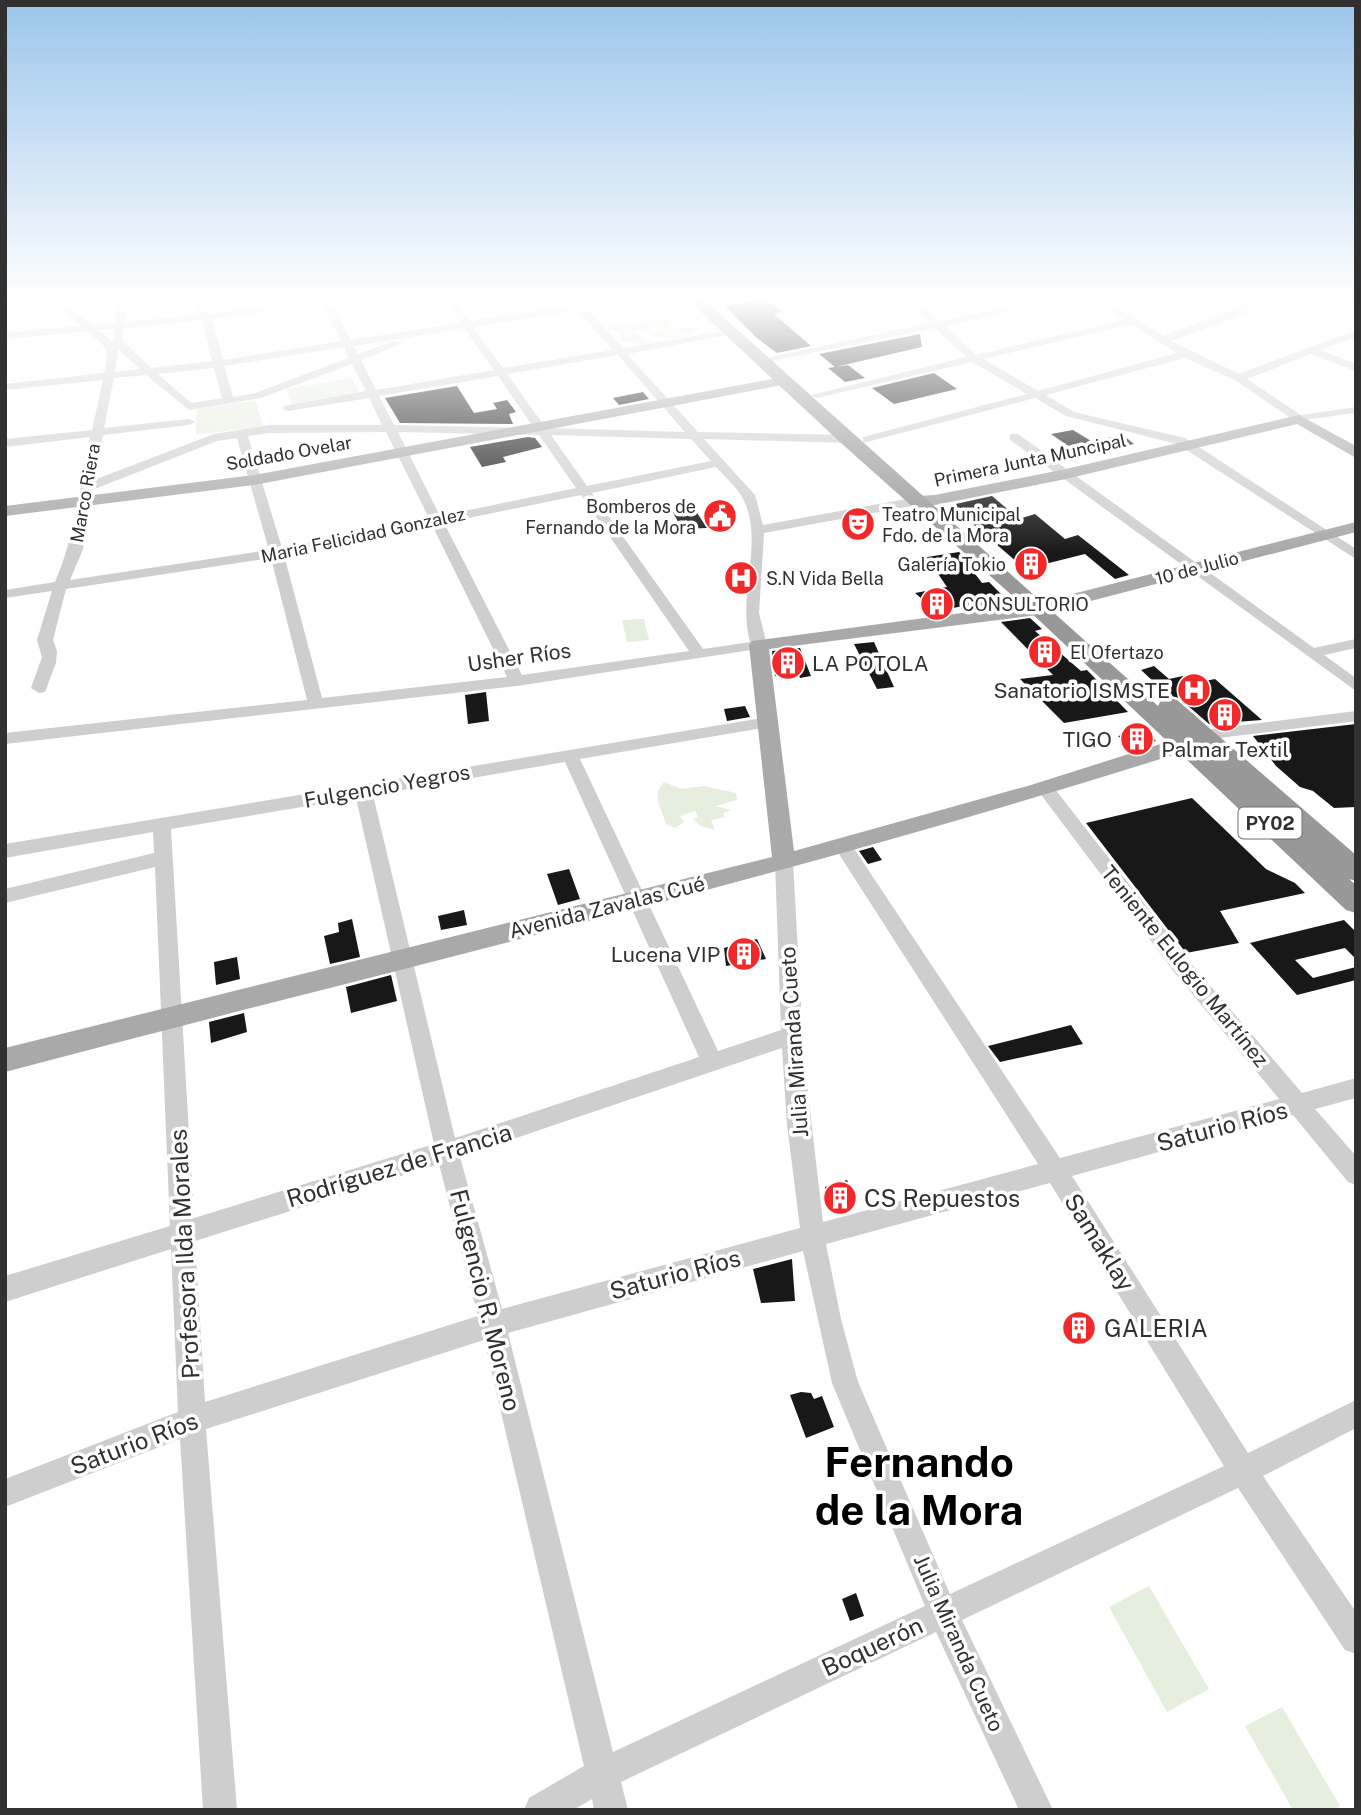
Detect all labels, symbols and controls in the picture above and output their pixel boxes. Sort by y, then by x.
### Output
street label: Primera Junta Muncipal [932,429,1128,491]
street label: Soldado Ovelar [224,432,354,474]
street label: Marco Riera [66,442,104,544]
place label: Bomberos de Fernando de la Mora [525,496,696,538]
public building icon: Bomberos de Fernando de la Mora [701,497,739,535]
street label: Maria Felicidad Gonzalez [259,503,467,567]
place label: Teatro Municipal Fdo. de la Mora [882,504,1021,546]
theatre icon: Teatro Municipal Fdo. de la Mora [839,505,877,543]
building icon: Galería Tokio [1012,545,1050,583]
street label: 10 de Julio [1153,547,1241,589]
place label: Galería Tokio [898,554,1006,575]
hospital icon: S.N Vida Bella [722,559,760,597]
place label: S.N Vida Bella [766,568,884,589]
building icon: CONSULTORIO [918,585,956,623]
place label: CONSULTORIO [962,594,1089,615]
building icon: El Ofertazo [1026,633,1064,671]
street label: Usher Ríos [466,637,572,677]
place label: El Ofertazo [1070,642,1164,663]
building icon: LA POTOLA [769,644,807,682]
place label: LA POTOLA [812,651,929,676]
hospital icon: Sanatorio ISMSTE [1175,671,1213,709]
place label: Sanatorio ISMSTE [993,678,1170,703]
building icon: Palmar Textil [1206,696,1244,734]
building icon: TIGO [1118,720,1156,758]
place label: TIGO [1063,727,1112,752]
place label: Palmar Textil [1161,737,1289,762]
street label: Fulgencio Yegros [302,759,472,813]
road number: PY02 [1238,808,1302,838]
street label: Teniente Eulogio Martínez [1096,860,1274,1072]
street label: Avenida Zavalas Cué [506,871,708,943]
building icon: Lucena VIP [725,935,763,973]
place label: Lucena VIP [611,942,720,967]
street label: Julia Miranda Cueto [775,946,813,1138]
street label: Saturio Ríos [1154,1095,1290,1157]
street label: Rodríguez de Francia [283,1117,515,1213]
street label: Profesora Ilda Morales [163,1128,205,1380]
building icon: CS Repuestos [821,1179,859,1217]
place label: CS Repuestos [864,1184,1020,1212]
street label: Fulgencio R. Moreno [445,1186,527,1414]
street label: Samaklay [1059,1188,1141,1296]
street label: Saturio Ríos [607,1243,743,1305]
building icon: GALERIA [1060,1309,1098,1347]
place label: GALERIA [1104,1314,1208,1342]
street label: Saturio Ríos [66,1406,202,1480]
district label: Fernando de la Mora [815,1437,1023,1534]
street label: Julia Miranda Cueto [909,1551,1009,1735]
street label: Boquerón [817,1610,927,1682]

